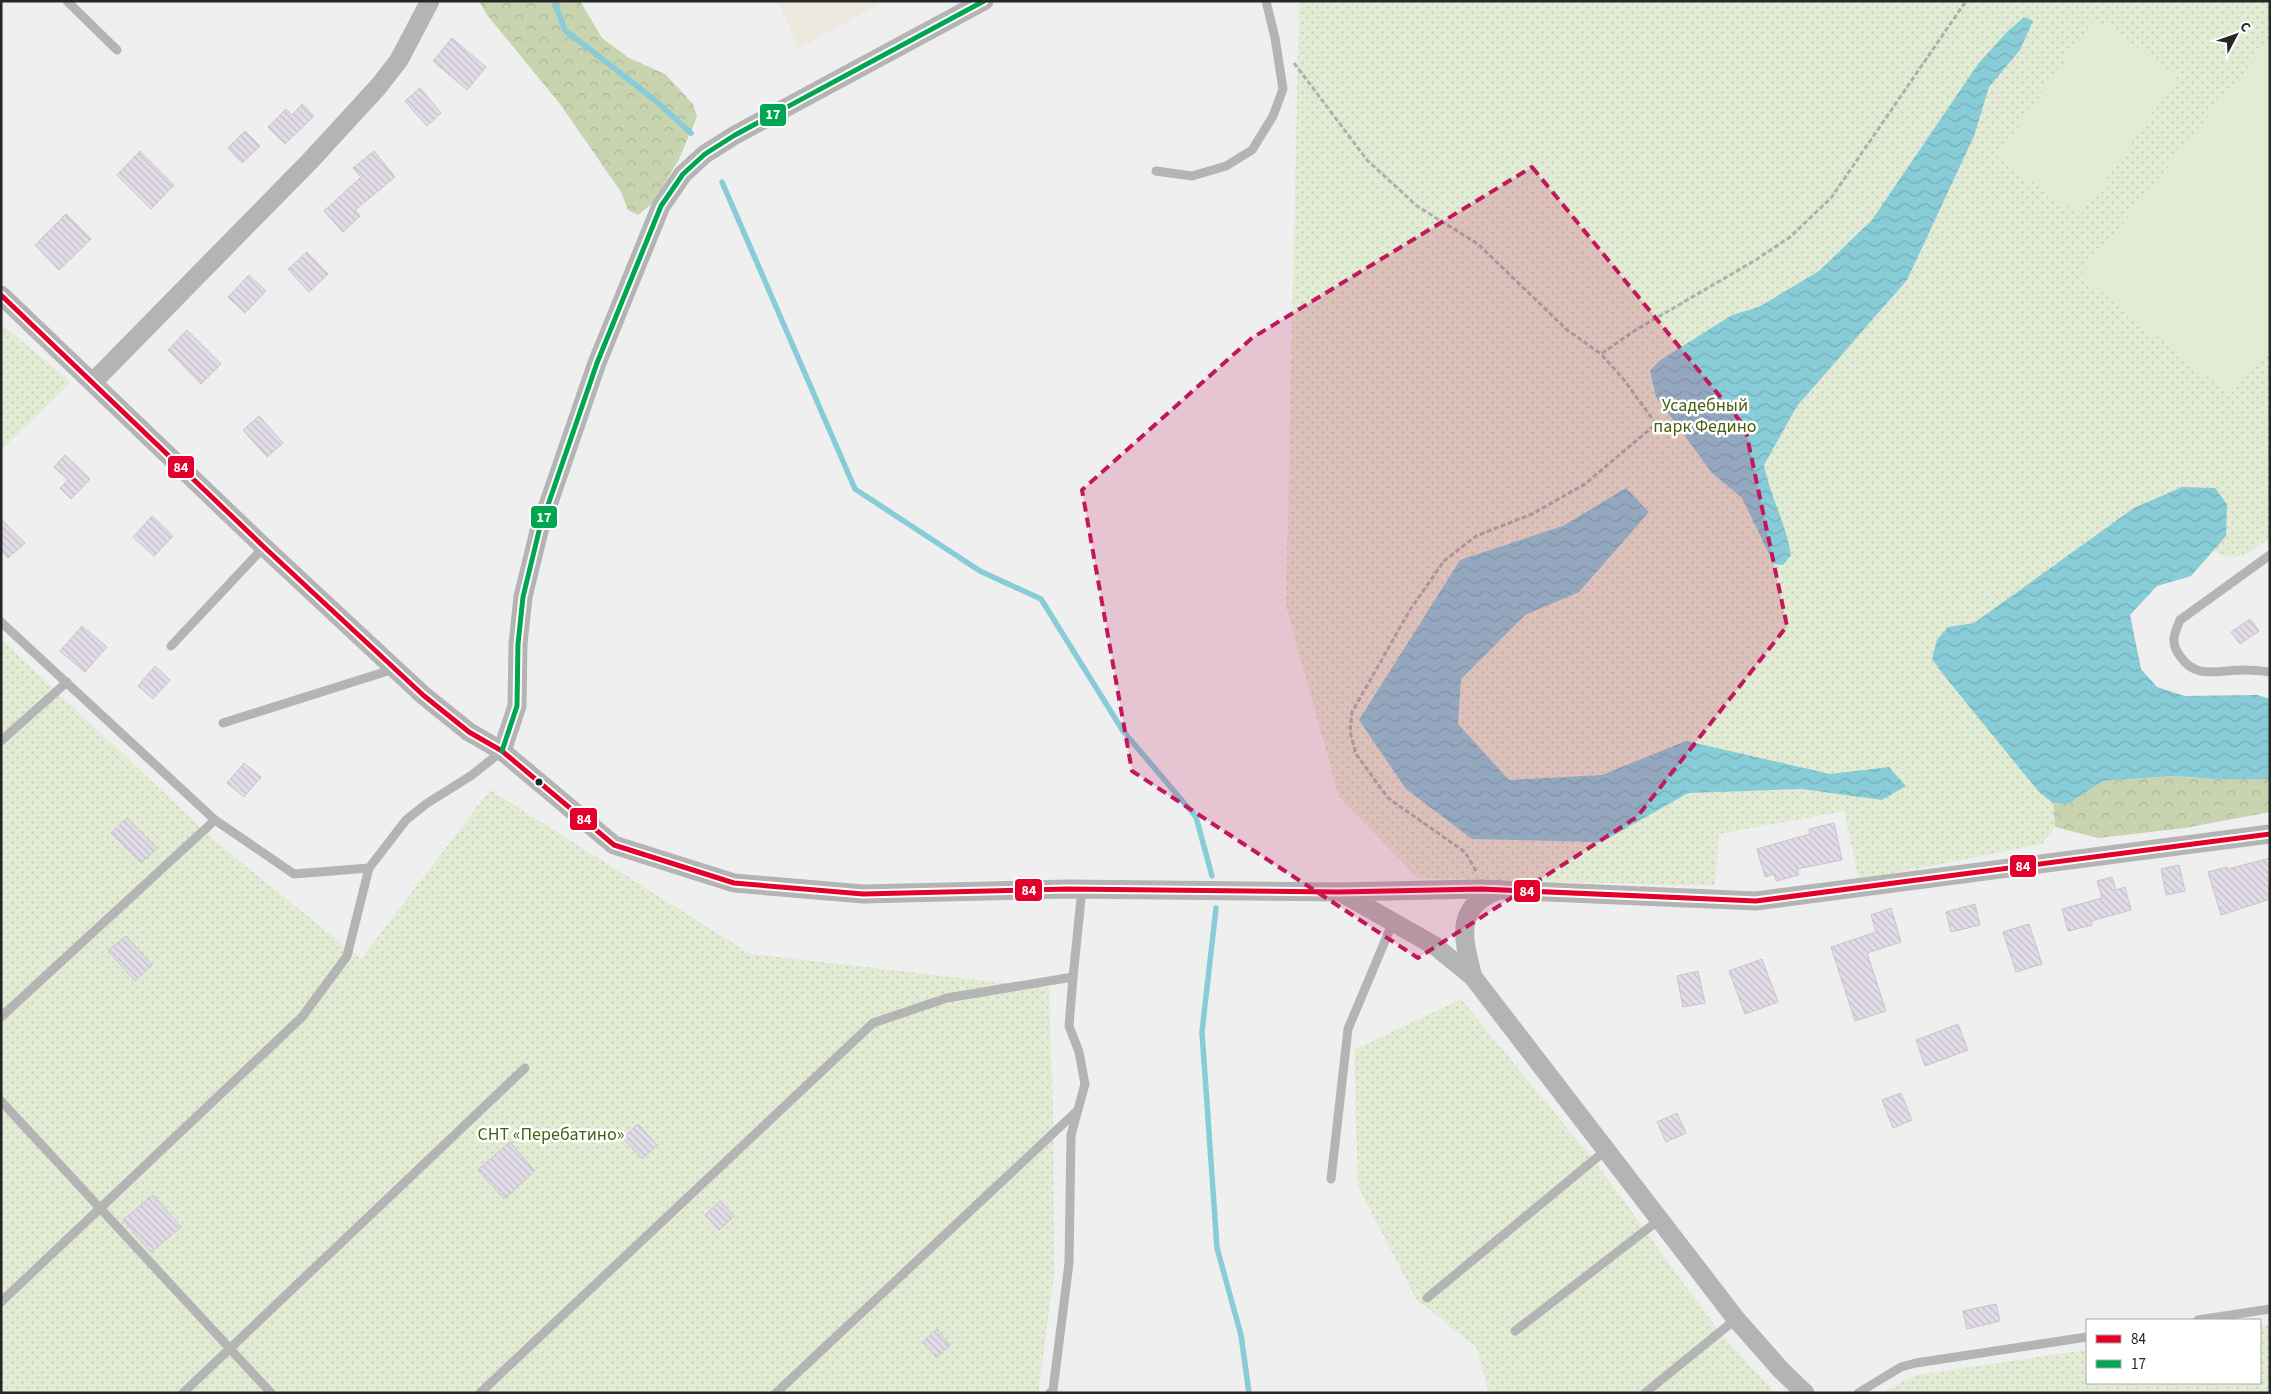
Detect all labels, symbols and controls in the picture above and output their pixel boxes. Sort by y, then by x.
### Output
north arrow [2211,10,2261,60]
text: С [2235,17,2255,37]
line badge: 17 [759,103,787,127]
text: 17 [766,105,780,125]
park label: Усадебный парк Федино [1653,393,1757,439]
line badge: 84 [167,455,195,479]
text: 84 [174,458,189,478]
line badge: 17 [530,505,558,529]
text: 17 [537,508,551,528]
unlabelled marker [534,777,544,787]
line badge: 84 [569,807,598,831]
text: 84 [577,810,592,830]
line badge: 84 [2009,854,2037,878]
text: 84 [2016,857,2031,877]
line badge: 84 [1014,878,1043,902]
line badge: 84 [1513,879,1541,903]
text: 84 [1022,881,1037,901]
text: 84 [1520,882,1535,902]
park label: СНТ «Перебатино» [478,1122,624,1147]
legend [2086,1319,2261,1384]
text: 84 [2131,1329,2146,1350]
text: 17 [2131,1354,2146,1375]

